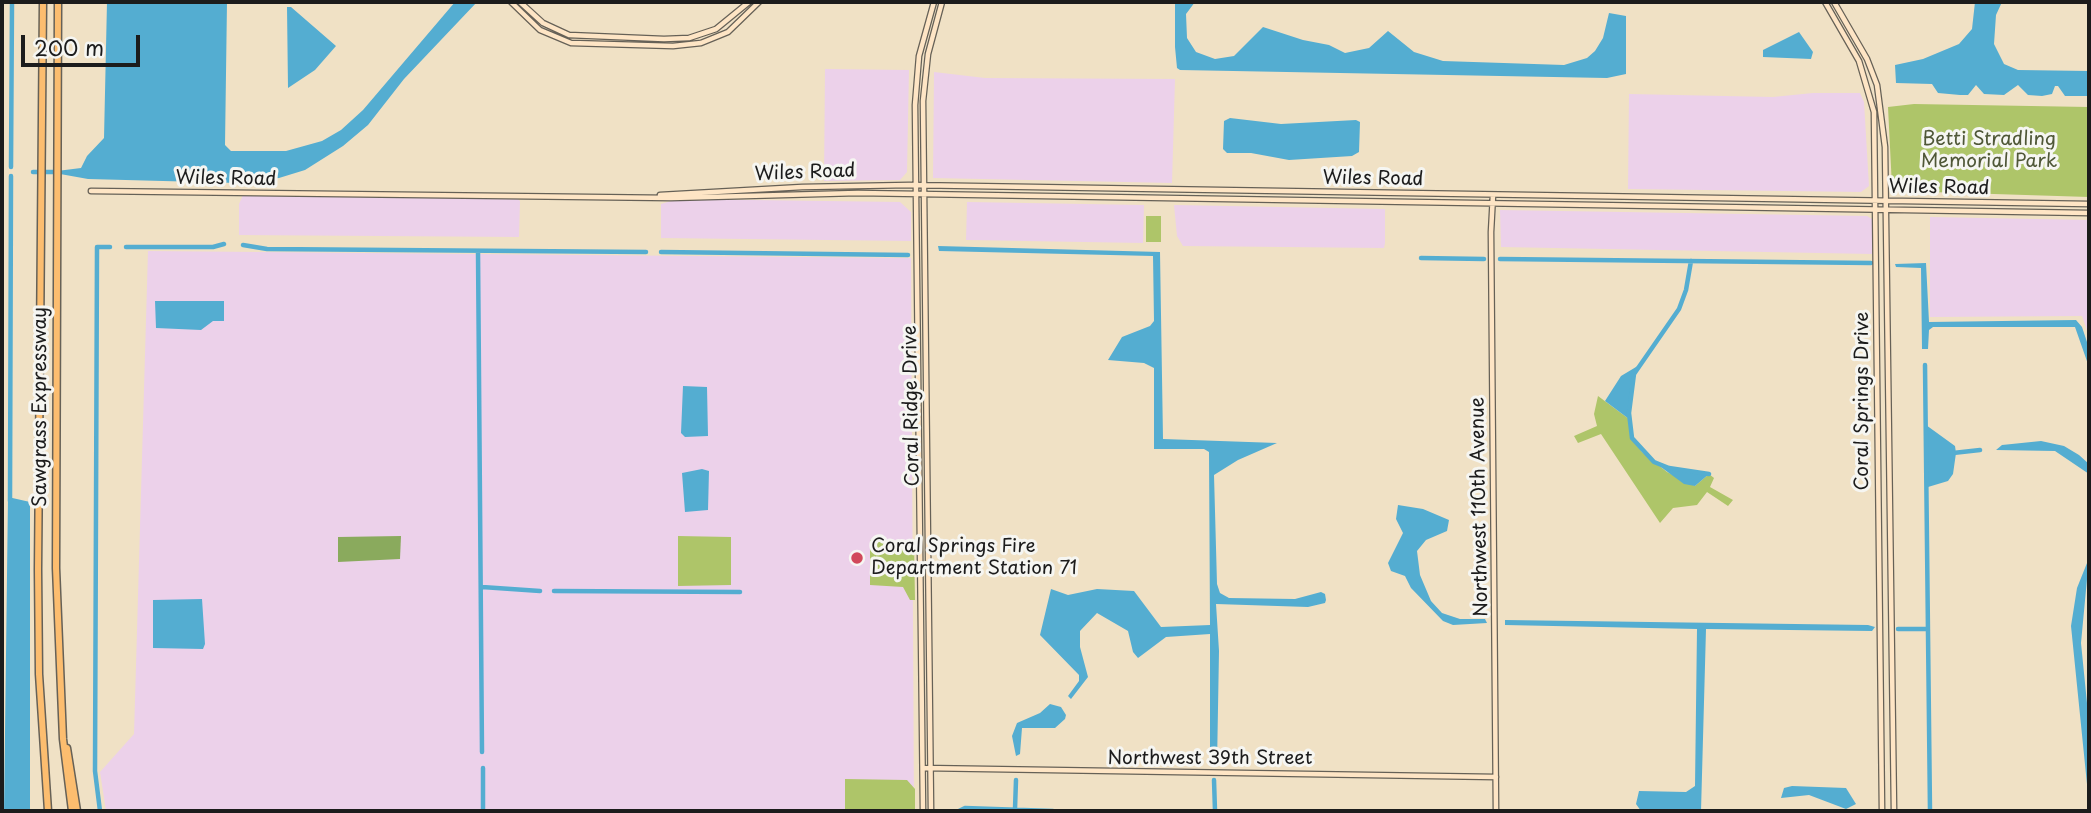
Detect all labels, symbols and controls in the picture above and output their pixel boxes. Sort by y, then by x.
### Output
scale bar [24,21,144,65]
text: 200 m [34,31,104,63]
park label: Betti Stradling Memorial Park [1921,129,2057,173]
street label: Wiles Road [754,160,856,186]
street label: Wiles Road [175,167,277,191]
street label: Wiles Road [1322,167,1424,191]
street label: Wiles Road [1888,176,1990,200]
street label: Sawgrass Expressway [30,307,52,507]
street label: Coral Springs Drive [1852,312,1874,490]
street label: Coral Ridge Drive [899,325,925,487]
street label: Northwest 110th Avenue [1467,397,1493,617]
place label: Coral Springs Fire Department Station 71 [871,536,1077,580]
marker: Coral Springs Fire Department Station 71 [849,550,865,566]
street label: Northwest 39th Street [1107,748,1313,770]

